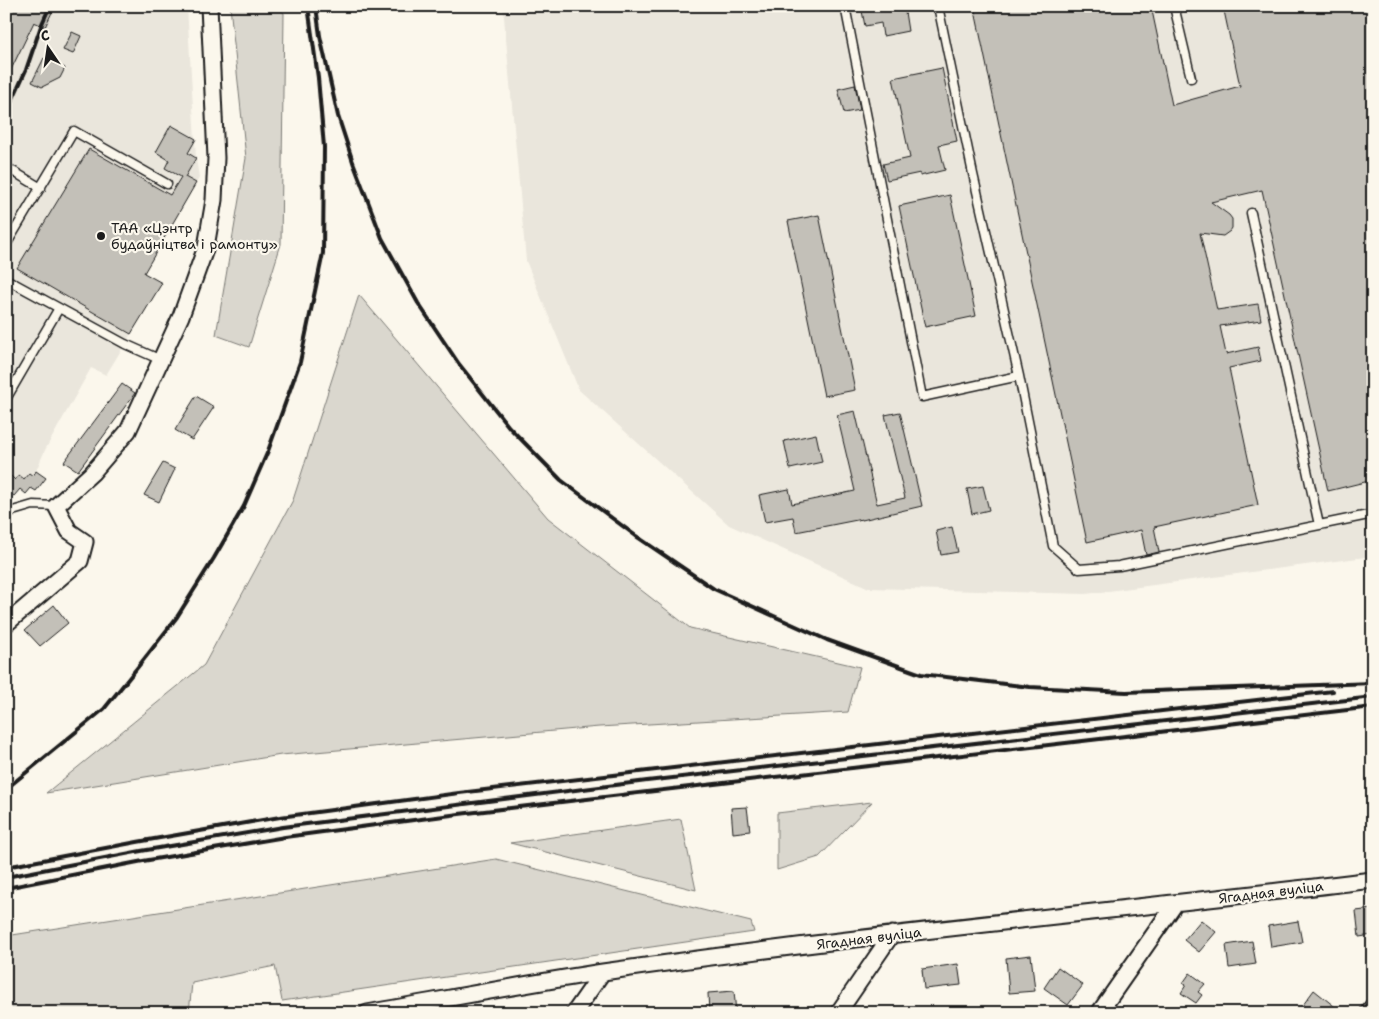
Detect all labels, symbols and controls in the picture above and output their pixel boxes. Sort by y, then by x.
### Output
north arrow [22,22,72,72]
text: С [39,26,51,45]
place label: ТАА «Цэнтр будаўніцтва і рамонту» [111,219,278,253]
marker: ТАА «Цэнтр будаўніцтва і рамонту» [95,230,107,242]
street label: Ягадная вуліца [1218,877,1325,907]
street label: Ягадная вуліца [816,923,923,953]

